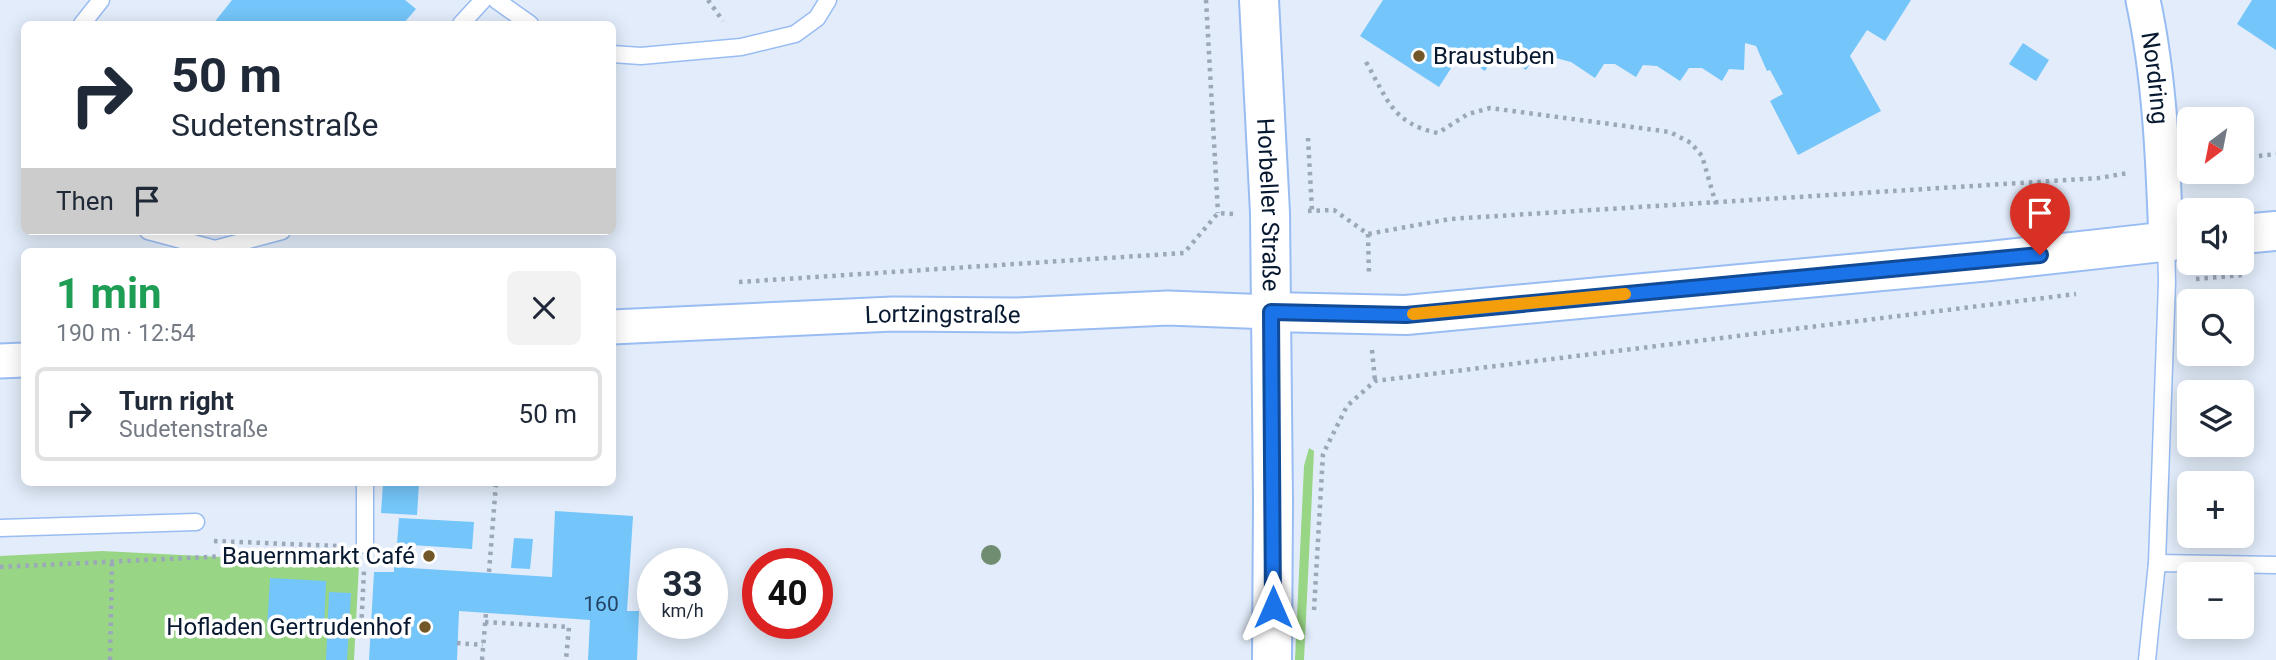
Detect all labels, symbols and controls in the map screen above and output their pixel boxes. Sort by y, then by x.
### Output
street label: Nordring [2135,30,2174,125]
place label: Braustuben [1433,42,1555,70]
text: 50 m [171,47,282,104]
marker: Braustuben [1411,48,1427,64]
icon: right [56,49,147,140]
text: Sudetenstraße [171,106,378,144]
north arrow [2177,107,2254,184]
map controls [2177,107,2254,639]
street label: Horbeller Straße [1251,117,1285,292]
icon: arrive [128,182,166,220]
pin [2010,183,2070,255]
text: Then [56,186,114,216]
icon: arrive [2021,194,2059,232]
button: sound [2177,198,2254,275]
text: 1 min [56,269,162,318]
button: close [507,271,581,345]
button: search [2177,289,2254,366]
street label: Lortzingstraße [864,300,1021,329]
text: 190 m · 12:54 [56,320,195,347]
button: layers [2177,380,2254,457]
text: Turn right [119,386,234,416]
icon: right [60,395,98,433]
text: 50 m [519,399,577,429]
text: Sudetenstraße [119,416,268,443]
button: + [2177,471,2254,548]
place label: Bauernmarkt Café [222,542,415,570]
marker: Bauernmarkt Café [421,548,437,564]
speed limit sign: 40 [742,548,833,639]
button: − [2177,562,2254,639]
text: 33 [662,564,703,605]
position arrow [1236,570,1310,644]
house number: 160 [583,592,619,616]
text: km/h [661,600,704,621]
place label: Hofladen Gertrudenhof [166,613,412,641]
marker: Hofladen Gertrudenhof [417,619,433,635]

